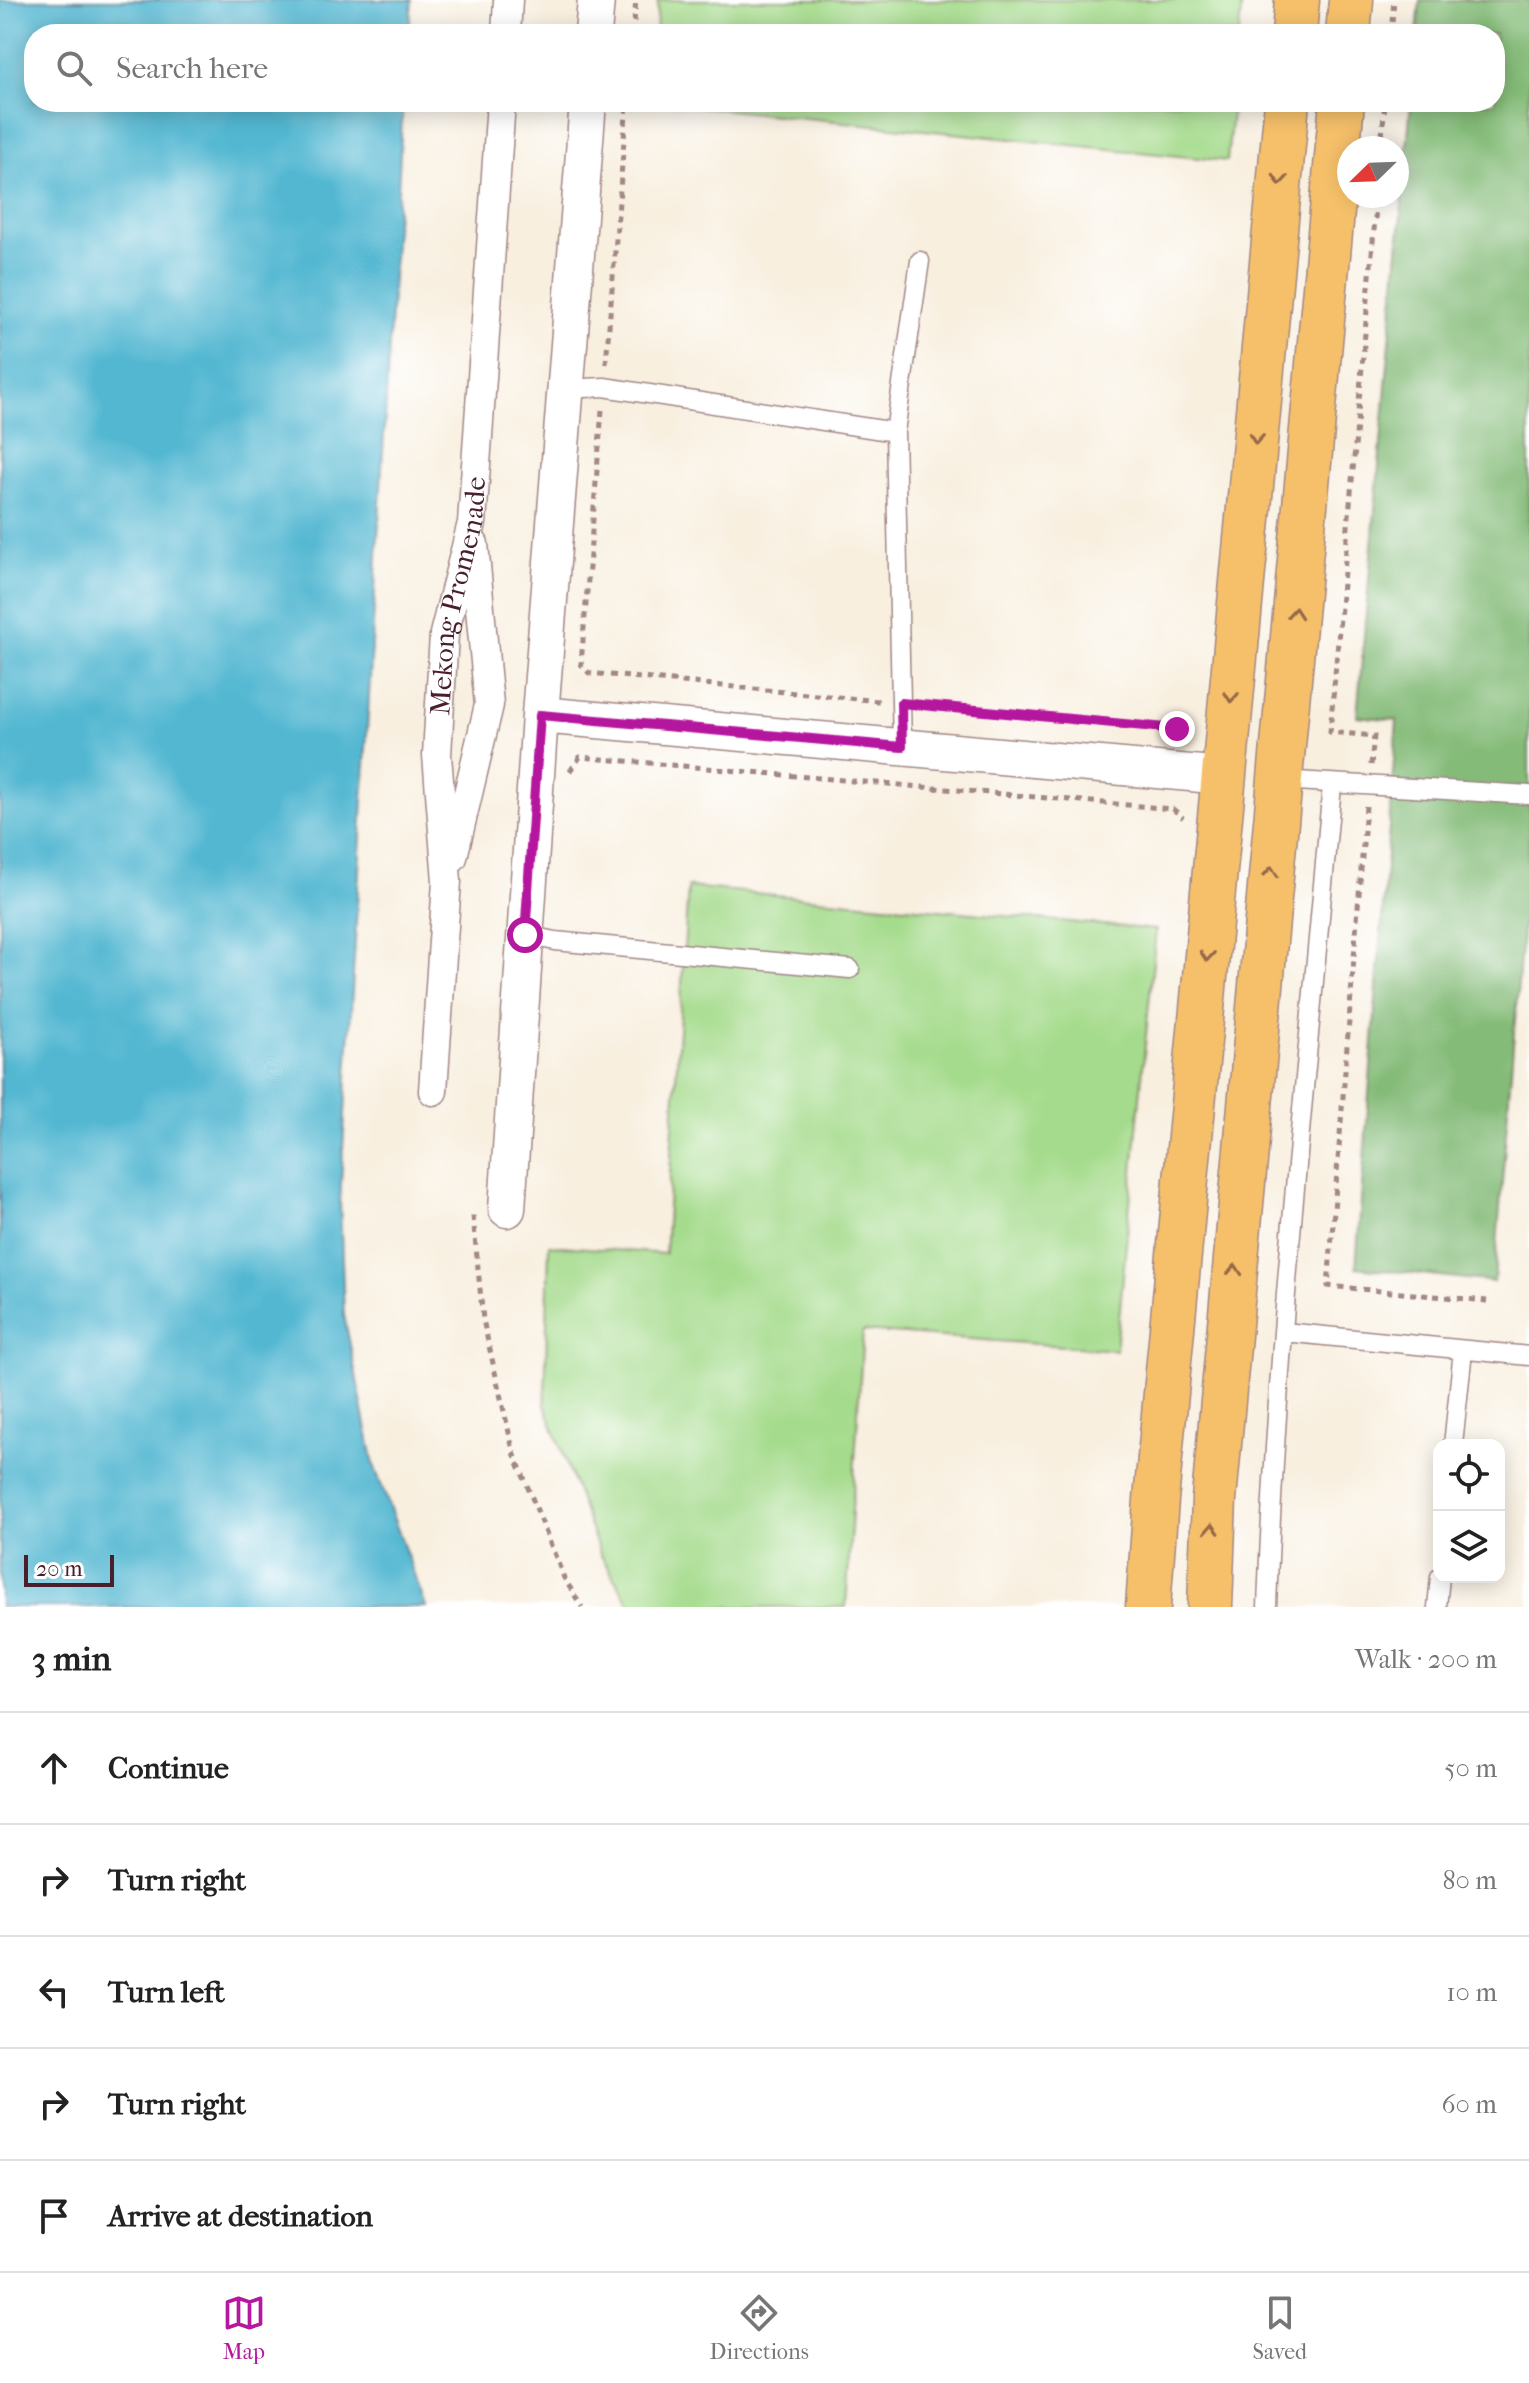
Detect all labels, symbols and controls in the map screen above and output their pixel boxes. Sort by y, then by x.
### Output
search box [24,24,1505,112]
icon: search [52,46,96,90]
text: Search here [116,51,268,86]
north arrow [1337,136,1409,208]
one-way arrow [1272,174,1289,187]
one-way arrow [1247,432,1264,445]
street label: Mekong Promenade [423,475,492,716]
one-way arrow [1286,606,1303,619]
one-way arrow [1223,691,1240,704]
route end [1159,711,1195,747]
one-way arrow [1263,865,1280,878]
route start [507,917,543,953]
one-way arrow [1199,950,1216,963]
one-way arrow [1226,1263,1243,1276]
map controls [1433,1439,1505,1583]
button: locate [1433,1439,1505,1511]
button: layers [1433,1511,1505,1583]
one-way arrow [1204,1522,1221,1535]
scale bar [24,1551,114,1587]
text: 20 m [36,1556,82,1582]
text: 3 min [32,1639,111,1679]
text: Walk · 200 m [1355,1644,1497,1675]
icon: ahead [32,1746,76,1790]
text: Continue [108,1751,229,1786]
text: 50 m [1444,1753,1497,1784]
icon: right [32,1858,76,1902]
text: Turn right [108,1863,246,1898]
text: 80 m [1442,1865,1497,1896]
icon: left [32,1970,76,2014]
text: Turn left [108,1975,225,2010]
text: 10 m [1446,1977,1497,2008]
icon: right [32,2082,76,2126]
text: Turn right [108,2087,246,2122]
text: 60 m [1441,2089,1497,2120]
icon: arrive [32,2194,76,2238]
text: Arrive at destination [108,2199,373,2234]
tab: Map [222,2291,266,2365]
tab: Directions [710,2291,809,2365]
tab: Saved [1253,2291,1307,2365]

